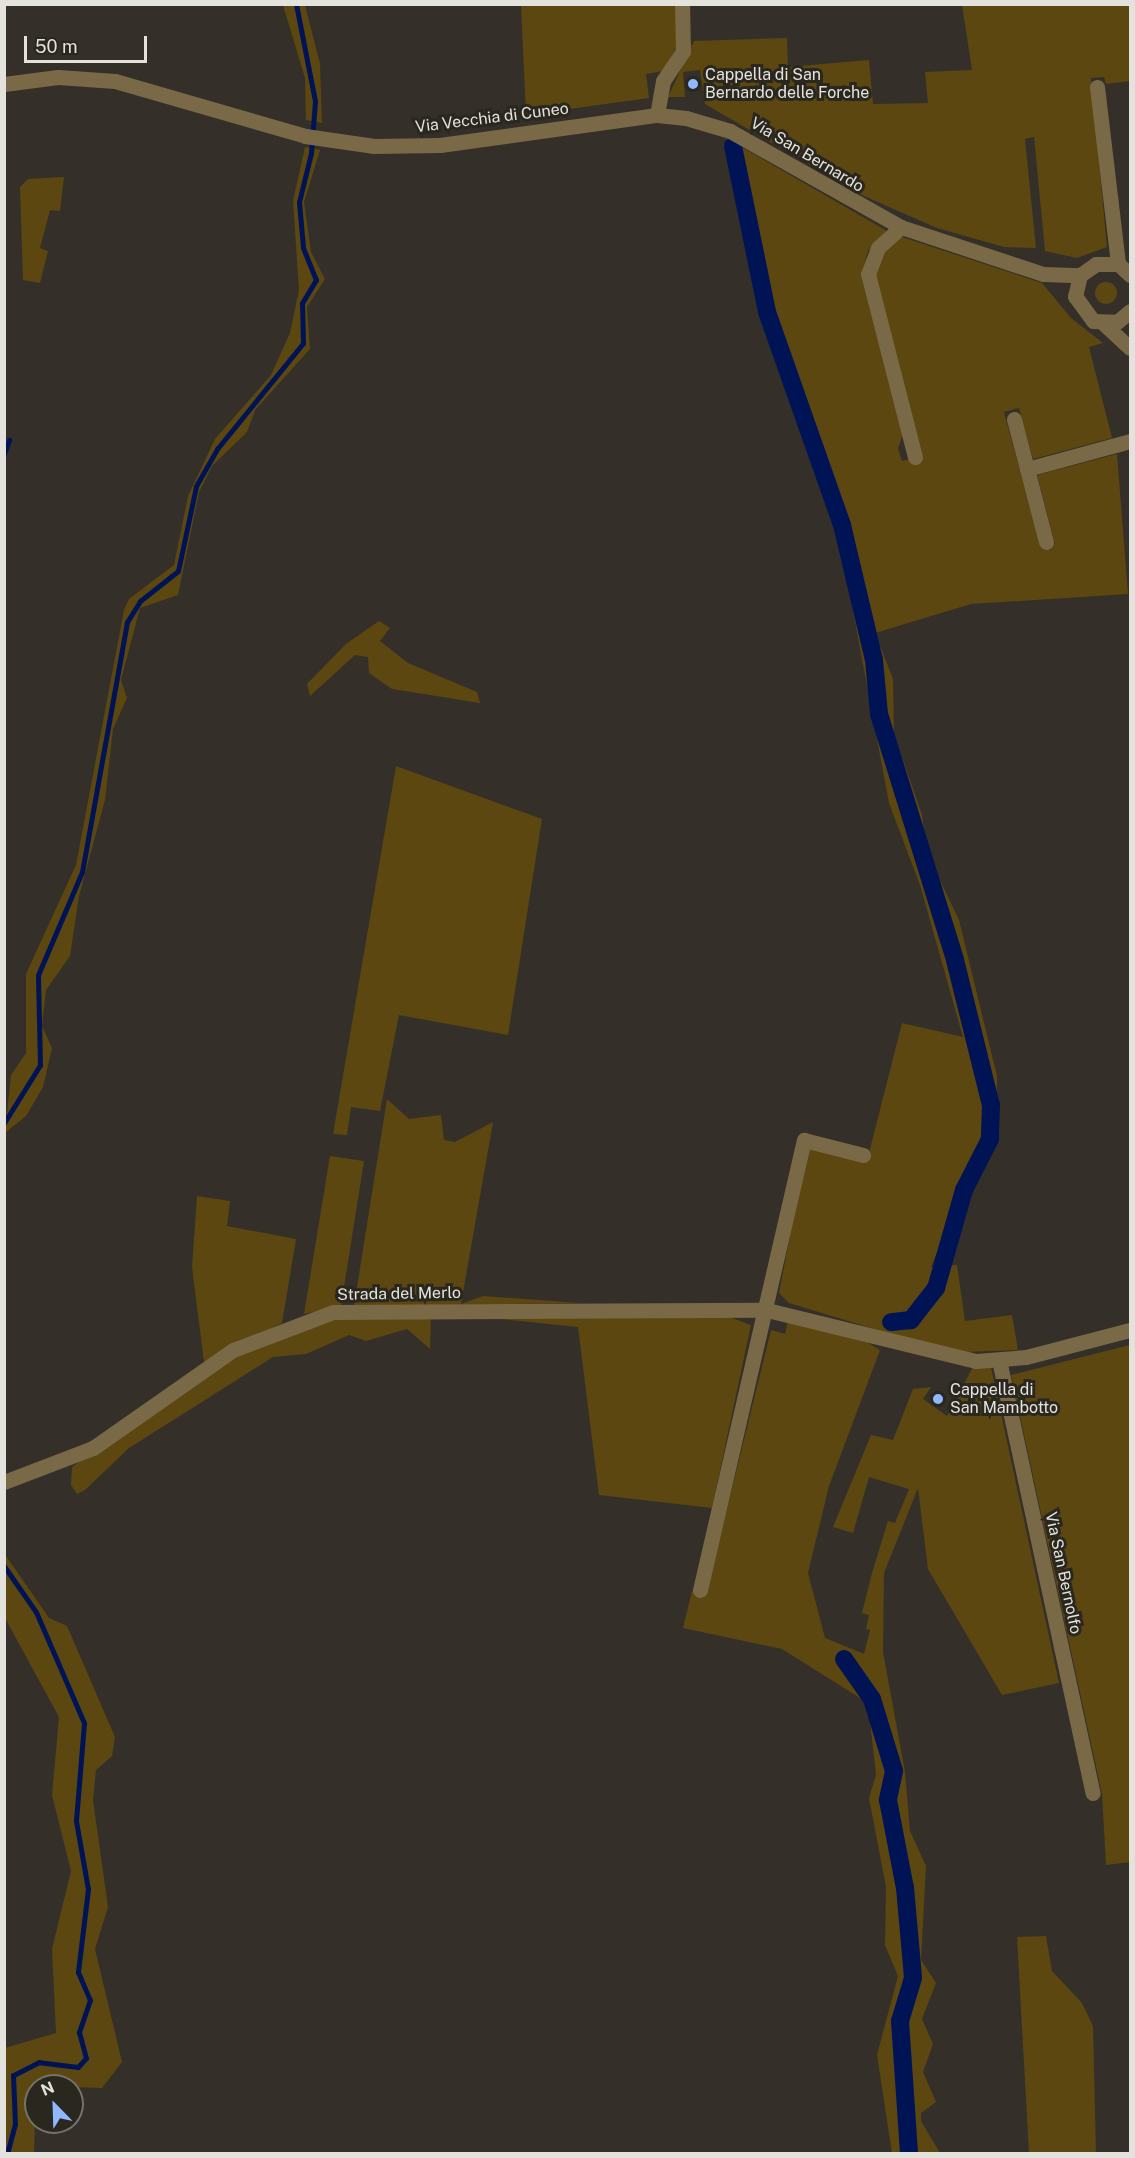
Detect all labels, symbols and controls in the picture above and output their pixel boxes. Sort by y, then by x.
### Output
scale bar [27,24,150,62]
text: 50 m [35,36,78,57]
place label: Cappella di San Bernardo delle Forche [705,65,870,103]
marker: Cappella di San Bernardo delle Forche [686,77,700,91]
street label: Via Vecchia di Cuneo [414,99,570,137]
street label: Via San Bernardo [747,114,867,196]
street label: Strada del Merlo [337,1283,461,1305]
place label: Cappella di San Mambotto [950,1380,1058,1418]
marker: Cappella di San Mambotto [931,1392,945,1406]
street label: Via San Bernolfo [1041,1510,1085,1636]
north arrow [24,2074,84,2134]
text: N [38,2078,57,2100]

